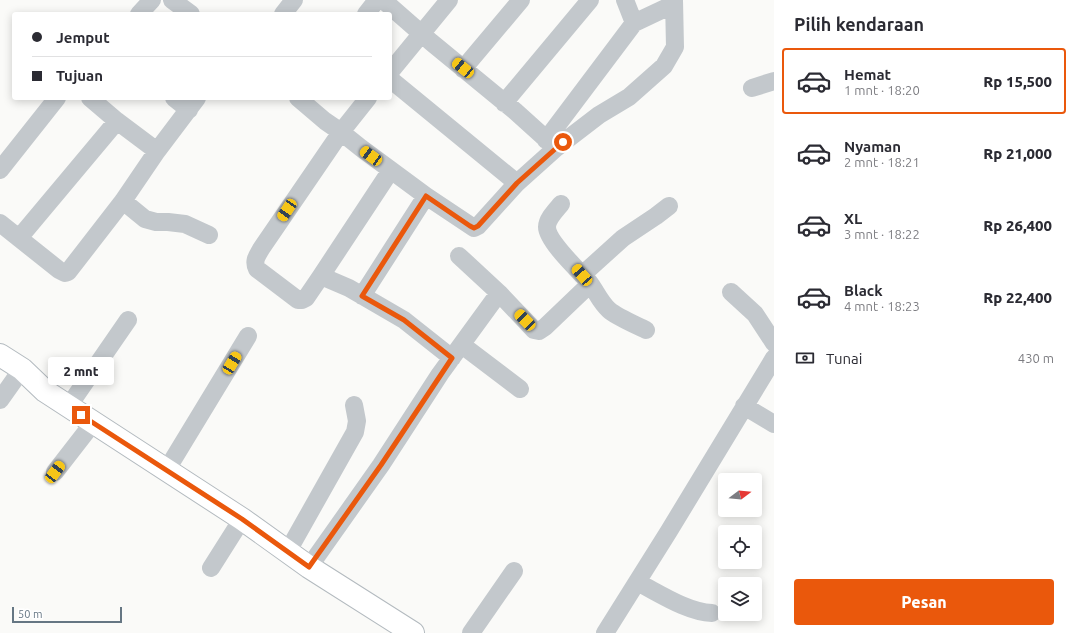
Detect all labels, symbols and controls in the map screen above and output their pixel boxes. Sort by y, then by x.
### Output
text: Pilih kendaraan [794,14,924,34]
text: Jemput [56,29,110,46]
car [450,56,476,80]
icon: car [796,63,832,99]
text: Hemat [844,66,891,83]
text: Tujuan [56,67,103,84]
text: Rp 15,500 [983,73,1052,90]
text: 1 mnt · 18:20 [844,83,920,97]
route start [554,133,572,151]
icon: car [796,135,832,171]
text: Nyaman [844,138,901,155]
car [358,144,384,168]
text: Rp 21,000 [983,145,1052,162]
text: 2 mnt · 18:21 [844,155,920,169]
car [275,197,299,223]
icon: car [796,207,832,243]
text: XL [844,210,862,227]
text: Rp 26,400 [983,217,1052,234]
text: 3 mnt · 18:22 [844,227,920,241]
car [570,262,594,288]
icon: car [796,279,832,315]
text: Black [844,282,883,299]
text: Rp 22,400 [983,289,1052,306]
text: 4 mnt · 18:23 [844,299,920,313]
car [512,307,538,333]
icon: cash [794,347,816,369]
car [221,350,243,376]
text: Tunai [826,350,862,367]
text: 430 m [1018,351,1054,365]
callout: 2 mnt [48,357,114,385]
text: 2 mnt [63,364,99,378]
route end [72,406,90,424]
car [43,459,67,485]
north arrow [718,473,762,517]
map controls [718,473,762,621]
button: locate [718,525,762,569]
button: layers [718,577,762,621]
button: Pesan [794,579,1054,625]
scale bar [12,605,122,624]
text: 50 m [18,608,42,620]

